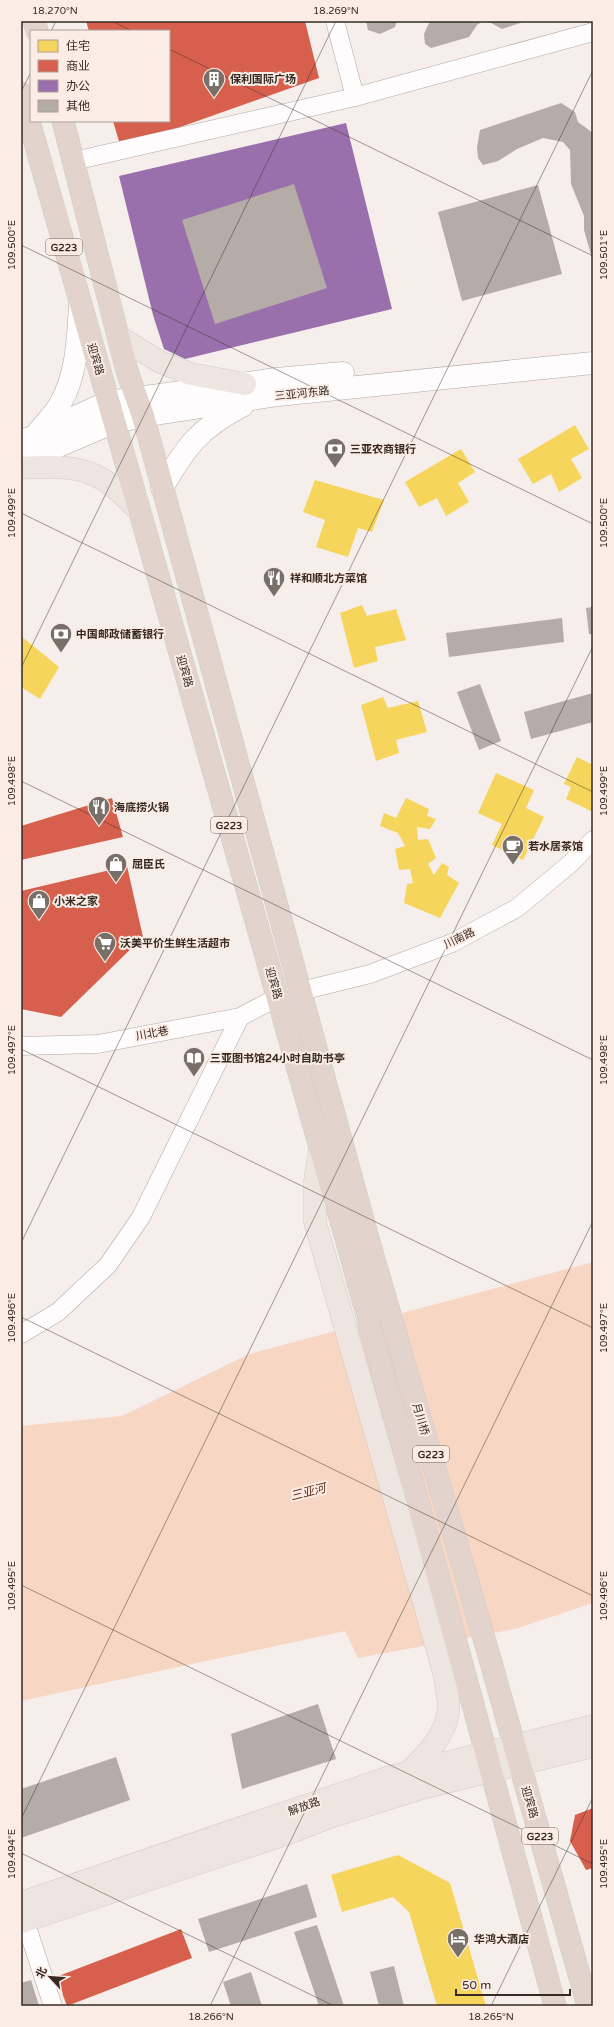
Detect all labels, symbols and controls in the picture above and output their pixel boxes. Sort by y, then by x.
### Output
text: 18.270°N [32,5,78,17]
text: 18.269°N [313,5,359,17]
legend [30,30,170,122]
text: 住宅 [66,39,90,53]
text: 商业 [66,59,90,73]
building icon: 保利国际广场 [201,66,227,99]
place label: 保利国际广场 [230,73,296,86]
text: 办公 [66,79,90,93]
text: 其他 [66,99,90,113]
text: 109.500°E [6,220,18,270]
text: 109.501°E [598,230,610,280]
road number: G223 [46,239,82,255]
street label: 迎宾路 [85,341,106,377]
street label: 三亚河东路 [274,384,330,403]
bank icon: 三亚农商银行 [322,436,348,469]
place label: 三亚农商银行 [350,443,416,456]
text: 109.499°E [6,488,18,538]
text: 109.500°E [598,498,610,548]
restaurant icon: 祥和顺北方菜馆 [261,565,287,598]
place label: 祥和顺北方菜馆 [290,572,367,585]
bank icon: 中国邮政储蓄银行 [48,621,74,654]
place label: 中国邮政储蓄银行 [76,628,164,641]
street label: 迎宾路 [174,653,195,689]
text: 109.498°E [6,756,18,806]
text: 109.499°E [598,766,610,816]
restaurant icon: 海底捞火锅 [86,794,112,827]
place label: 海底捞火锅 [114,801,169,814]
road number: G223 [211,817,247,833]
cafe icon: 若水居茶馆 [500,833,526,866]
place label: 若水居茶馆 [528,840,583,853]
shop icon: 屈臣氏 [103,851,129,884]
place label: 屈臣氏 [132,858,165,871]
shop icon: 小米之家 [26,888,52,921]
place label: 小米之家 [54,895,98,908]
street label: 川南路 [442,925,477,952]
supermarket icon: 沃美平价生鲜生活超市 [92,930,118,963]
place label: 沃美平价生鲜生活超市 [120,937,230,950]
street label: 迎宾路 [263,965,284,1001]
street label: 川北巷 [135,1024,170,1043]
text: 109.497°E [6,1025,18,1075]
text: 109.498°E [598,1035,610,1085]
library icon: 三亚图书馆24小时自助书亭 [181,1045,207,1078]
place label: 三亚图书馆24小时自助书亭 [210,1052,345,1065]
text: 109.496°E [6,1293,18,1343]
text: 109.497°E [598,1303,610,1353]
street label: 月川桥 [410,1401,431,1437]
road number: G223 [413,1446,449,1462]
water label: 三亚河 [289,1480,329,1503]
text: 109.495°E [6,1561,18,1611]
text: 109.496°E [598,1571,610,1621]
street label: 迎宾路 [519,1784,540,1820]
street label: 解放路 [286,1795,322,1818]
road number: G223 [522,1828,558,1844]
text: 109.494°E [6,1829,18,1879]
text: 109.495°E [598,1839,610,1889]
hotel icon: 华鸿大酒店 [445,1926,471,1959]
place label: 华鸿大酒店 [474,1933,529,1946]
north arrow [30,1957,70,1997]
text: 北 [33,1965,50,1981]
scale bar [456,1971,570,1997]
text: 50 m [462,1978,491,1992]
text: 18.266°N [188,2011,234,2023]
text: 18.265°N [468,2011,514,2023]

